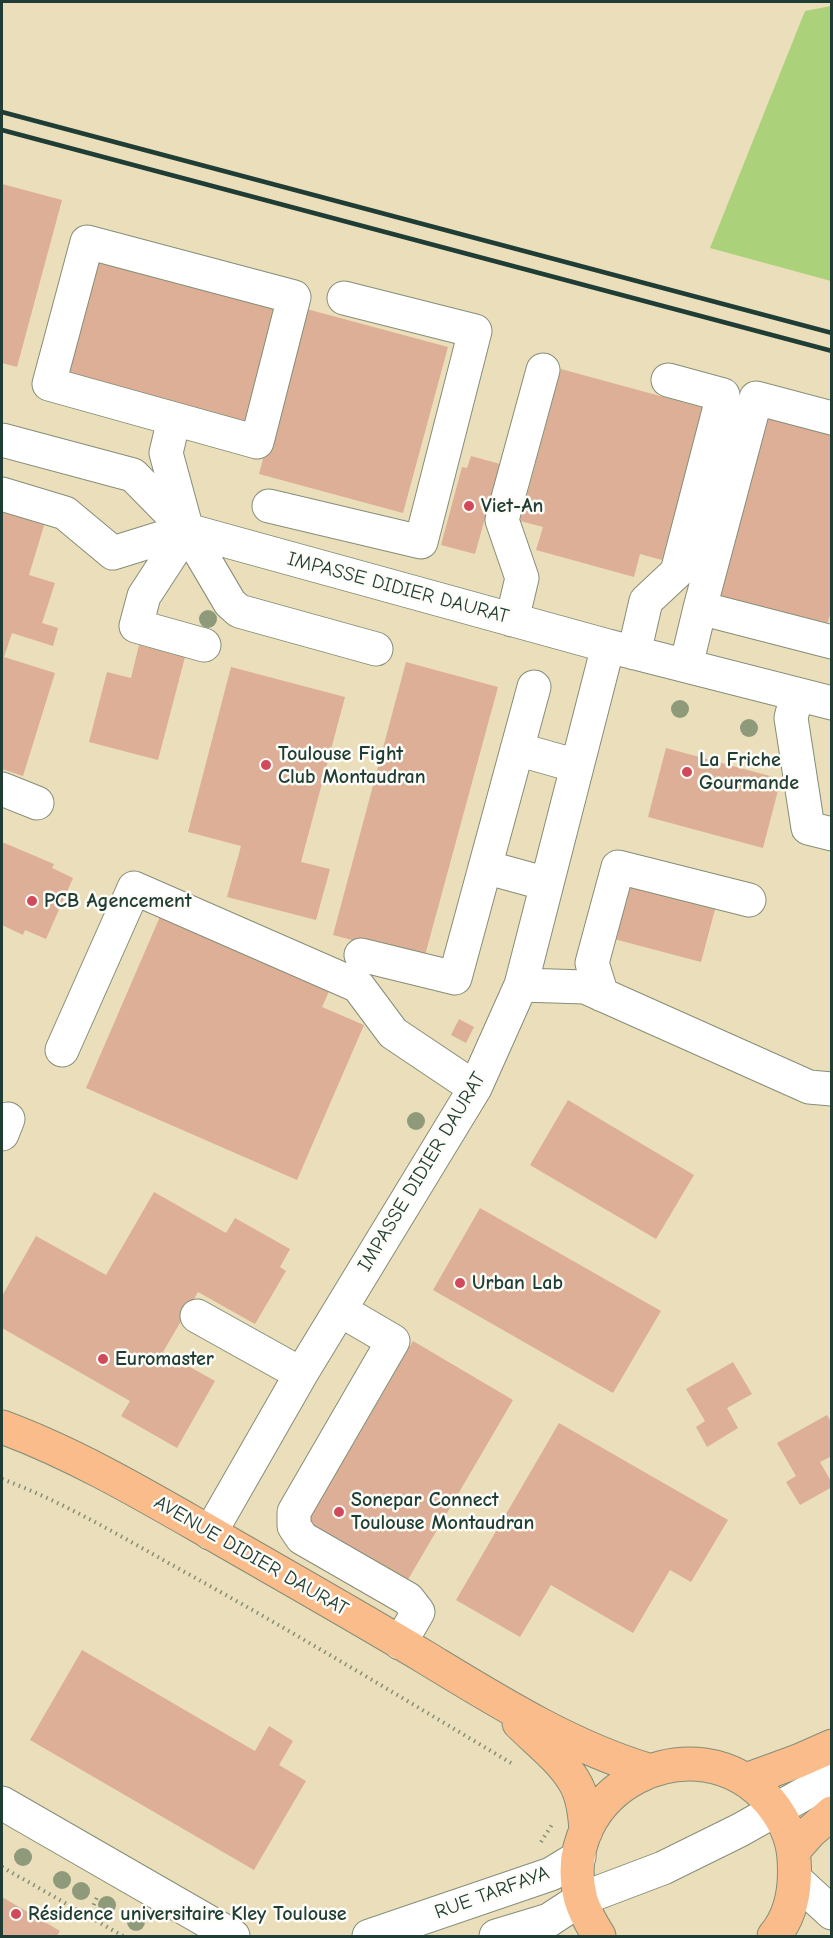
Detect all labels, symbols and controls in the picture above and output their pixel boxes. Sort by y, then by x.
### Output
place label: Viet-An [481,494,543,518]
marker: Viet-An [462,499,476,513]
street label: IMPASSE DIDIER DAURAT [285,547,511,629]
place label: Toulouse Fight Club Montaudran [278,742,426,789]
place label: La Friche Gourmande [699,748,799,795]
marker: Toulouse Fight Club Montaudran [259,758,273,772]
marker: La Friche Gourmande [680,765,694,779]
place label: PCB Agencement [44,889,191,913]
marker: PCB Agencement [25,894,39,908]
street label: IMPASSE DIDIER DAURAT [353,1068,491,1276]
place label: Urban Lab [472,1271,563,1295]
marker: Urban Lab [453,1276,467,1290]
place label: Euromaster [115,1347,214,1371]
marker: Euromaster [96,1352,110,1366]
place label: Sonepar Connect Toulouse Montaudran [351,1488,534,1535]
street label: AVENUE DIDIER DAURAT [150,1491,352,1621]
marker: Sonepar Connect Toulouse Montaudran [332,1505,346,1519]
street label: RUE TARFAYA [431,1861,553,1925]
place label: Résidence universitaire Kley Toulouse [28,1902,347,1926]
marker: Résidence universitaire Kley Toulouse [9,1907,23,1921]

